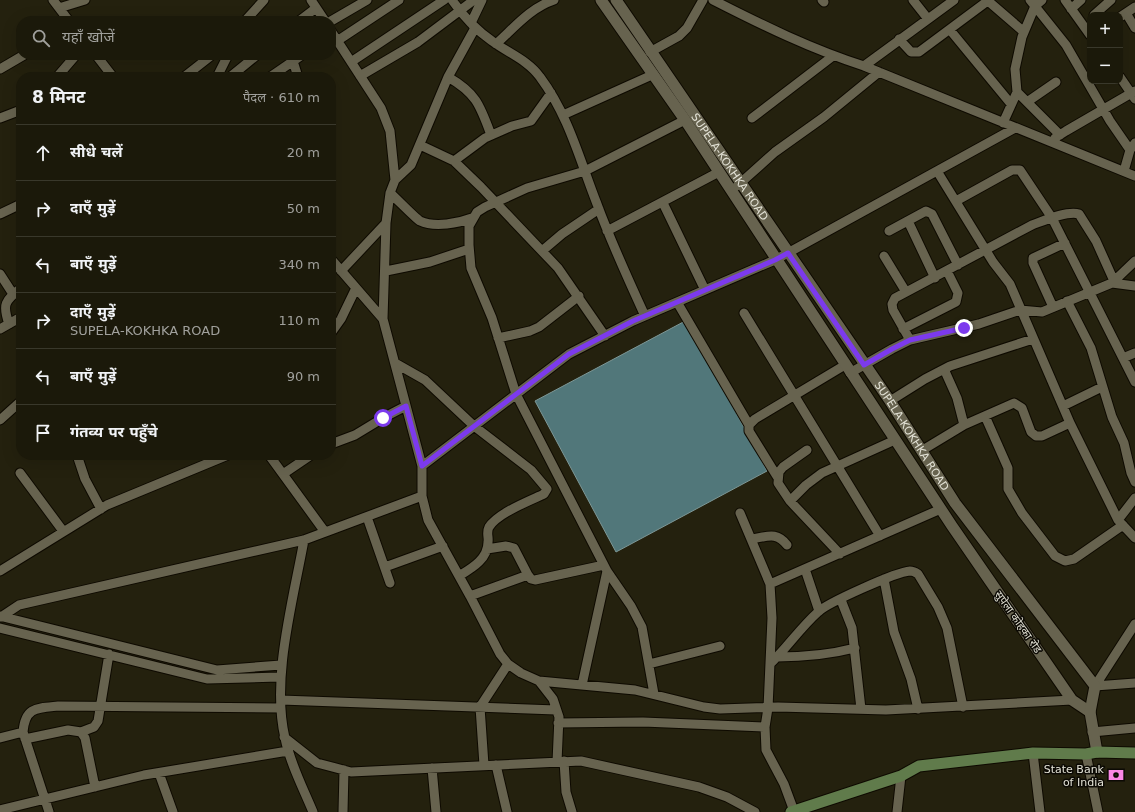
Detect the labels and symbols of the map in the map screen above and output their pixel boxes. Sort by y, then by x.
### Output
street label: SUPELA-KOKHKA ROAD [689,111,771,223]
route end [955,319,973,337]
street label: SUPELA-KOKHKA ROAD [872,379,952,493]
route start [374,409,392,427]
street label: सुपेला कोहका रोड [992,589,1044,656]
place label: State Bank of India [1044,763,1105,789]
bank icon: State Bank of India [1107,766,1125,784]

